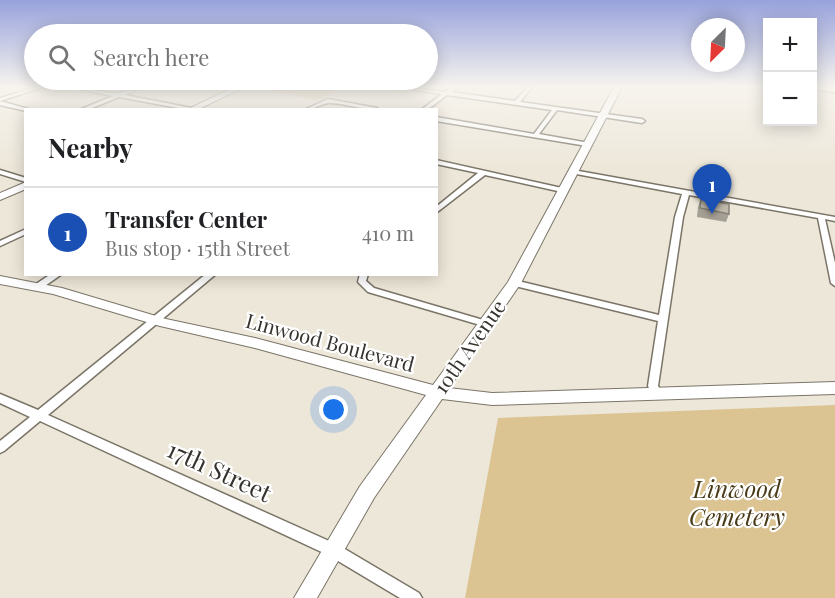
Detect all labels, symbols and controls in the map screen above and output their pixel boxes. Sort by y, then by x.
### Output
north arrow [691,18,745,72]
map controls [763,18,817,126]
button: + [763,18,817,72]
search box [24,24,438,90]
icon: search [45,41,78,74]
text: Search here [93,42,209,72]
button: − [763,72,817,126]
text: Nearby [48,130,133,165]
pin: 1 [692,164,732,214]
text: Transfer Center [105,204,267,234]
text: 1 [64,219,71,246]
text: 410 m [362,219,414,246]
text: Bus stop · 15th Street [105,234,290,261]
street label: 10th Avenue [427,294,511,398]
street label: Linwood Boulevard [243,306,418,377]
your location [319,395,348,424]
street label: 17th Street [162,432,278,508]
park label: Linwood Cemetery [689,472,785,532]

